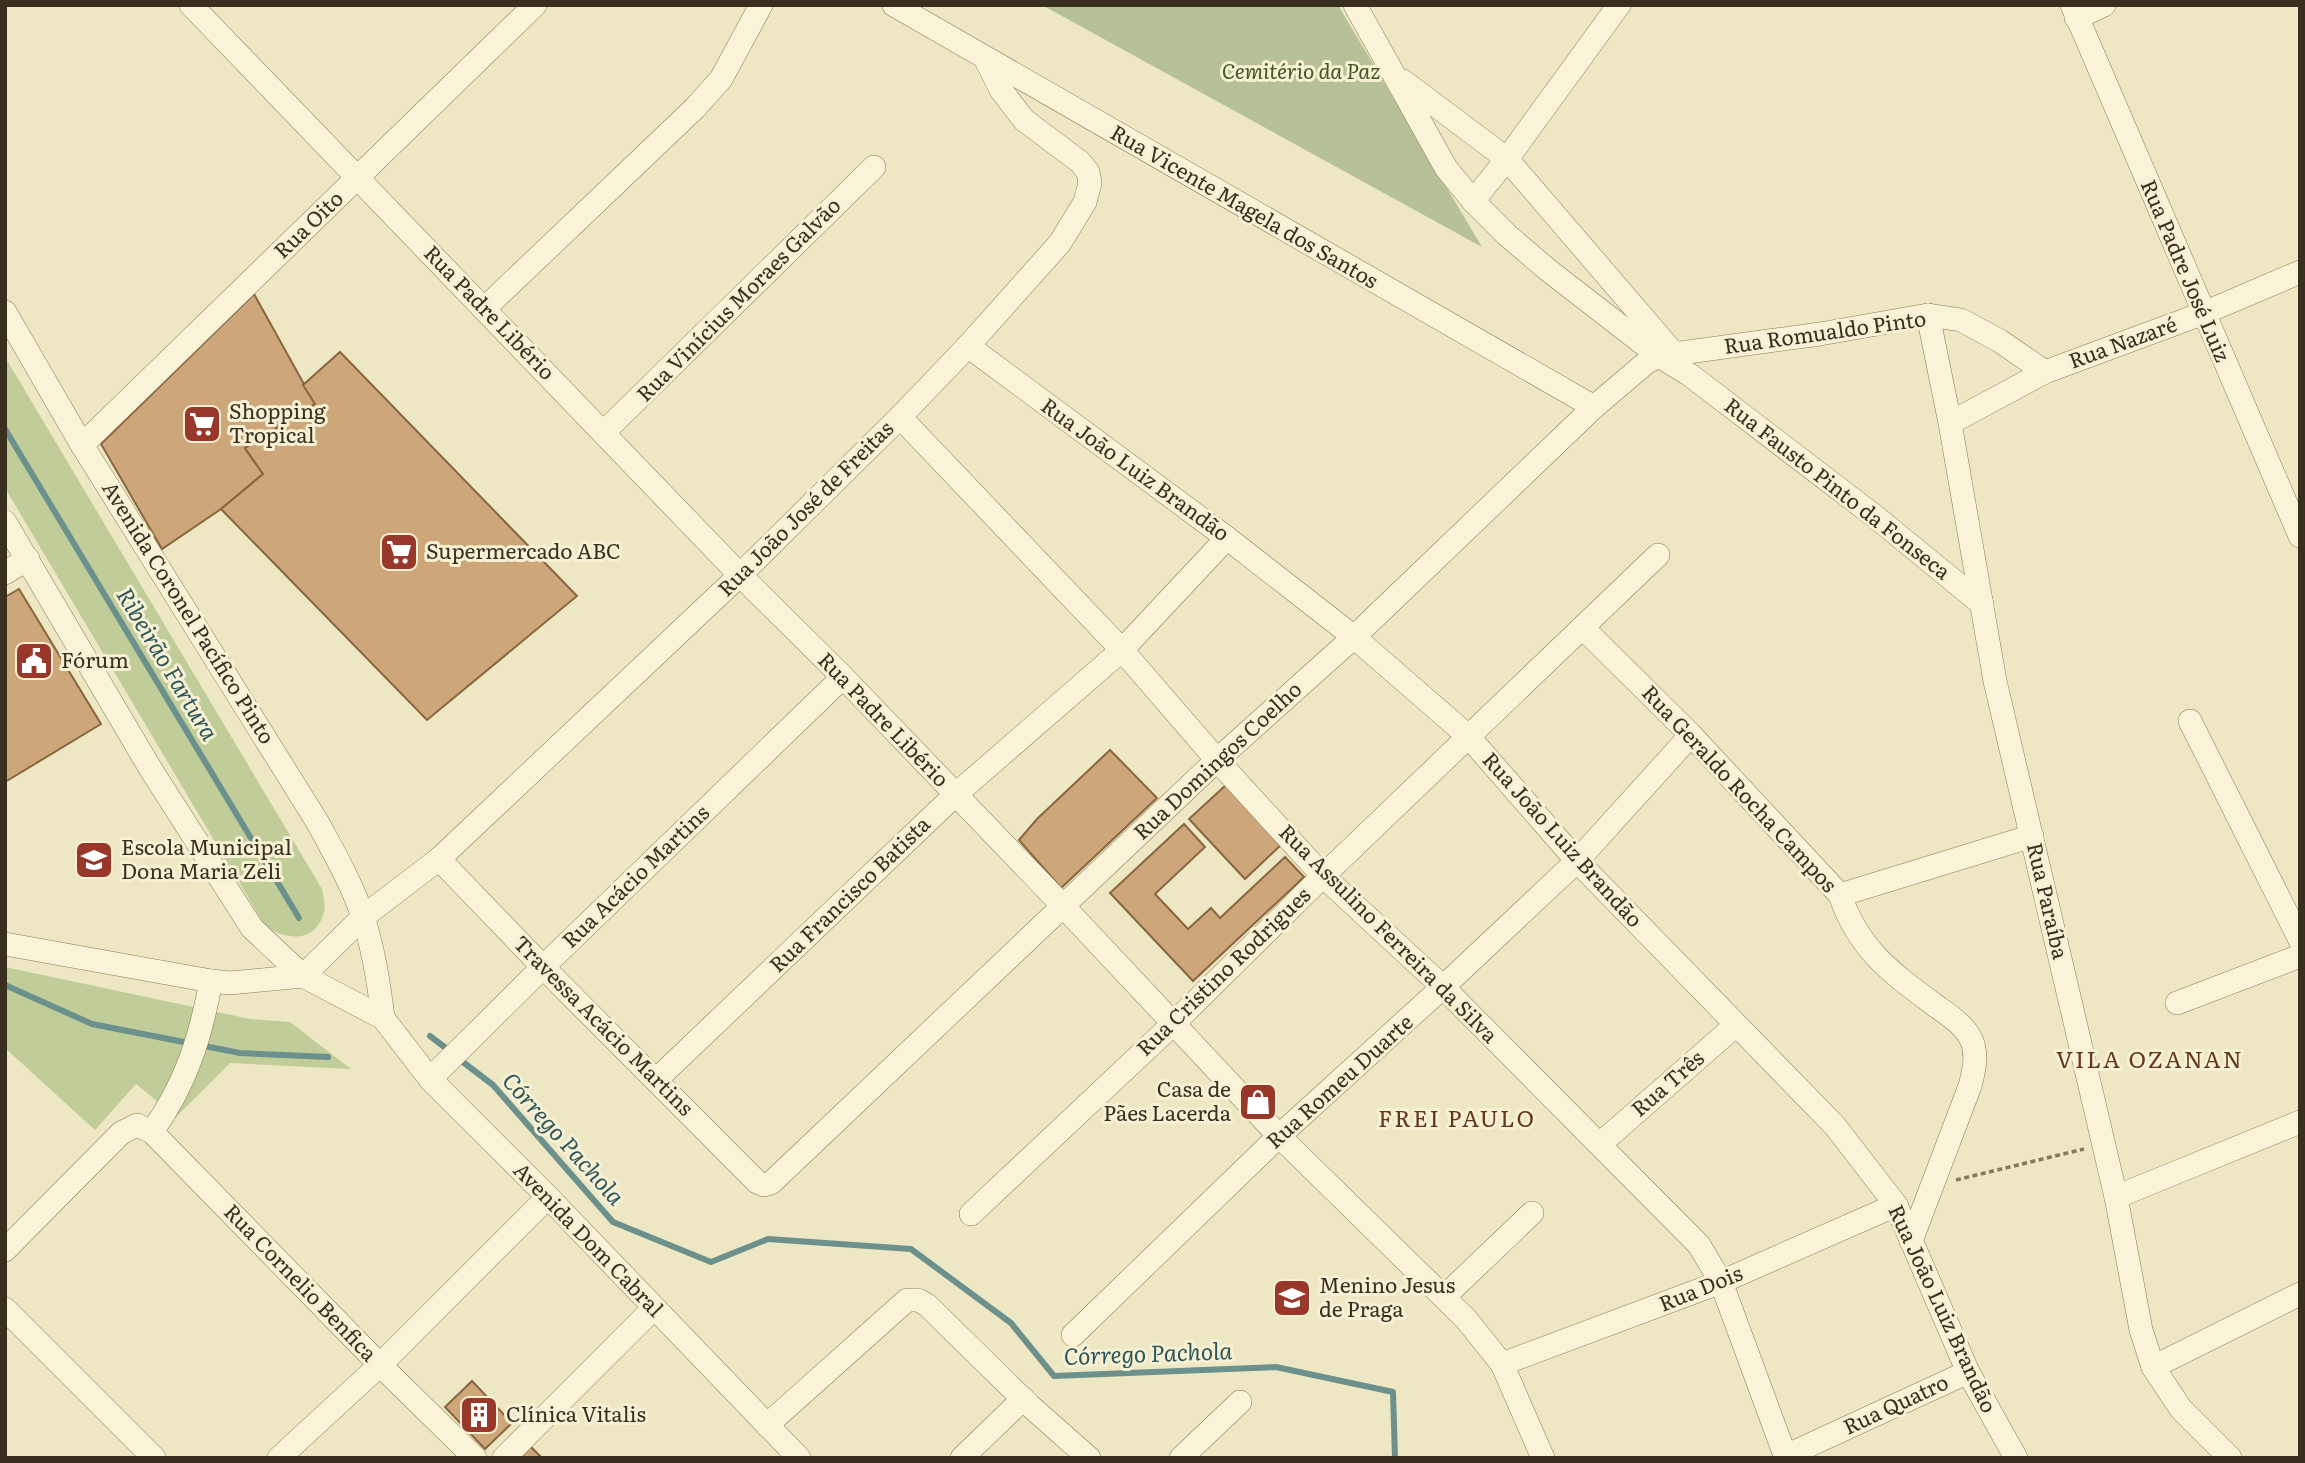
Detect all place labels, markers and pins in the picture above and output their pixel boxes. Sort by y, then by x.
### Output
place label: Shopping Tropical [229,394,326,449]
supermarket icon: Shopping Tropical [181,403,223,445]
supermarket icon: Supermercado ABC [378,531,420,573]
place label: Supermercado ABC [426,534,621,565]
public building icon: Fórum [13,640,55,682]
place label: Fórum [61,643,129,674]
place label: Escola Municipal Dona Maria Zeli [121,830,292,885]
school or university icon: Escola Municipal Dona Maria Zeli [73,839,115,881]
place label: Casa de Pães Lacerda [1103,1072,1232,1127]
shop icon: Casa de Pães Lacerda [1237,1081,1279,1123]
place label: Menino Jesus de Praga [1319,1268,1455,1323]
school or university icon: Menino Jesus de Praga [1271,1277,1313,1319]
building icon: Clínica Vitalis [458,1394,500,1436]
place label: Clínica Vitalis [506,1397,646,1428]

